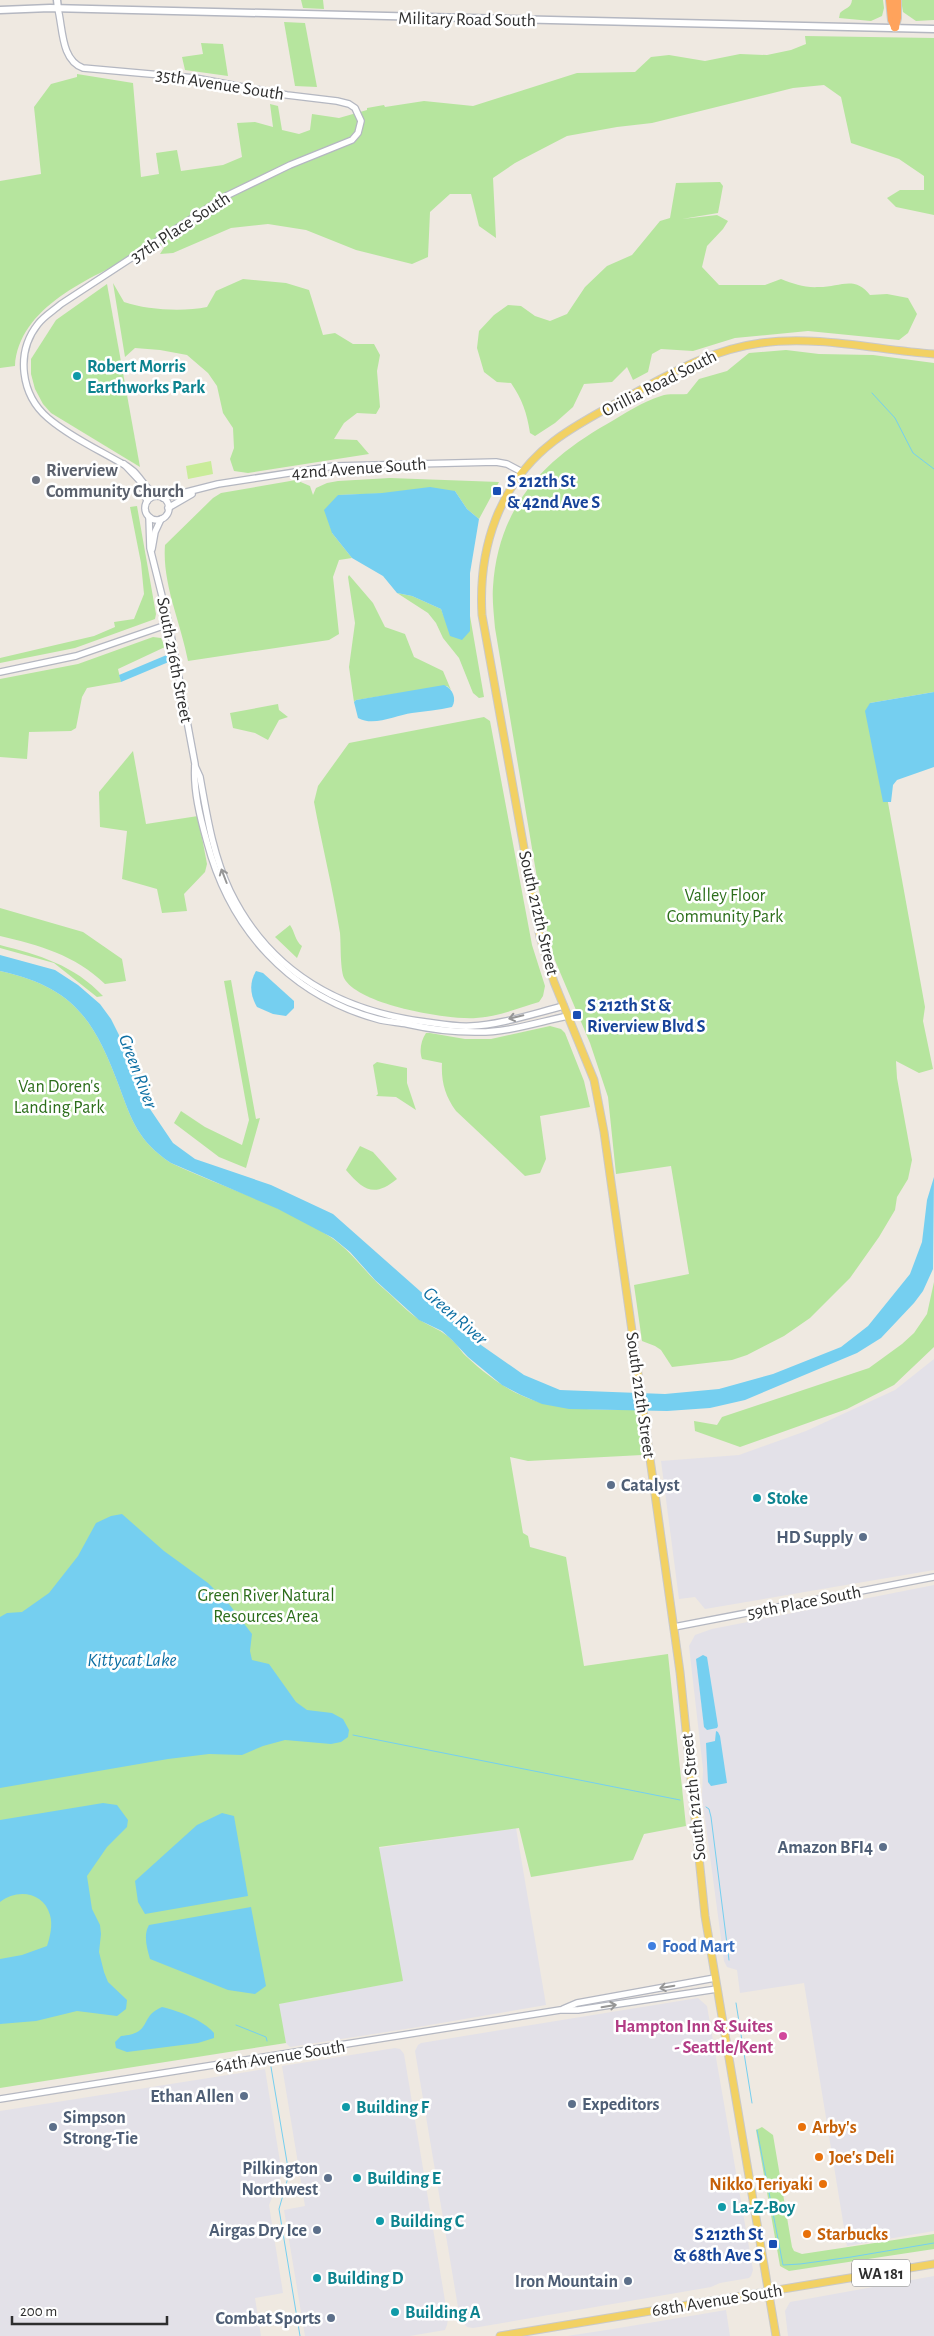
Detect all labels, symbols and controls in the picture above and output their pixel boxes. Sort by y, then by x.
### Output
street label: Military Road South [398,10,536,30]
street label: 35th Avenue South [154,66,285,104]
street label: 37th Place South [128,189,233,267]
street label: Orillia Road South [599,347,720,421]
place label: Robert Morris Earthworks Park [87,358,205,397]
marker: Robert Morris Earthworks Park [71,370,83,382]
street label: 42nd Avenue South [291,455,427,483]
place label: Riverview Community Church [46,462,184,501]
place label: S 212th St & 42nd Ave S [507,473,600,512]
marker: Riverview Community Church [30,474,42,486]
marker: S 212th St & 42nd Ave S [491,485,503,497]
street label: South 216th Street [153,596,195,725]
street label: South 212th Street [515,849,561,977]
one-way arrow [219,869,228,884]
park label: Valley Floor Community Park [667,887,784,926]
place label: S 212th St & Riverview Blvd S [587,997,706,1036]
marker: S 212th St & Riverview Blvd S [571,1009,583,1021]
one-way arrow [509,1013,525,1022]
water label: Green River [115,1032,161,1112]
park label: Van Doren's Landing Park [14,1078,105,1117]
water label: Green River [419,1283,491,1349]
street label: South 212th Street [622,1331,658,1460]
place label: Catalyst [621,1477,679,1495]
marker: Catalyst [605,1479,617,1491]
place label: Stoke [767,1490,808,1508]
marker: Stoke [751,1492,763,1504]
place label: HD Supply [776,1529,854,1547]
marker: HD Supply [857,1531,869,1543]
street label: 59th Place South [746,1583,863,1623]
park label: Green River Natural Resources Area [197,1587,335,1626]
water label: Kittycat Lake [87,1651,177,1670]
street label: South 212th Street [678,1732,710,1861]
place label: Amazon BFI4 [778,1839,873,1857]
marker: Amazon BFI4 [877,1841,889,1853]
place label: Food Mart [662,1938,735,1956]
marker: Food Mart [646,1940,658,1952]
one-way arrow [660,1982,676,1992]
one-way arrow [600,2000,616,2010]
place label: Hampton Inn & Suites - Seattle/Kent [615,2018,773,2057]
marker: Hampton Inn & Suites - Seattle/Kent [777,2030,789,2042]
street label: 64th Avenue South [214,2038,347,2076]
place label: Ethan Allen [150,2088,234,2106]
marker: Ethan Allen [238,2090,250,2102]
place label: Expeditors [582,2096,659,2114]
marker: Expeditors [566,2098,578,2110]
place label: Building F [356,2099,430,2117]
marker: Building F [340,2101,352,2113]
place label: Simpson Strong-Tie [63,2109,138,2148]
place label: Arby's [812,2119,857,2137]
marker: Simpson Strong-Tie [47,2121,59,2133]
marker: Arby's [796,2121,808,2133]
place label: Joe's Deli [829,2149,894,2167]
marker: Joe's Deli [813,2151,825,2163]
place label: Pilkington Northwest [241,2160,318,2199]
place label: Building E [367,2170,441,2188]
marker: Pilkington Northwest [322,2172,334,2184]
marker: Building E [351,2172,363,2184]
place label: Nikko Teriyaki [709,2176,813,2194]
marker: Nikko Teriyaki [817,2178,829,2190]
place label: La-Z-Boy [732,2199,796,2217]
marker: La-Z-Boy [716,2201,728,2213]
place label: Building C [390,2213,465,2231]
marker: Building C [374,2215,386,2227]
place label: Airgas Dry Ice [209,2222,307,2240]
marker: Airgas Dry Ice [311,2224,323,2236]
place label: S 212th St & 68th Ave S [673,2226,763,2265]
place label: Starbucks [817,2226,888,2244]
marker: Starbucks [801,2228,813,2240]
marker: S 212th St & 68th Ave S [767,2238,779,2250]
road number: WA 181 [852,2260,910,2286]
place label: Building D [327,2270,404,2288]
marker: Building D [311,2272,323,2284]
place label: Iron Mountain [515,2273,618,2291]
marker: Iron Mountain [622,2275,634,2287]
street label: 68th Avenue South [651,2282,784,2320]
scale bar [12,2294,168,2326]
text: 200 m [20,2304,57,2319]
place label: Building A [405,2304,481,2322]
marker: Building A [389,2306,401,2318]
place label: Combat Sports [215,2310,321,2328]
marker: Combat Sports [325,2312,337,2324]

